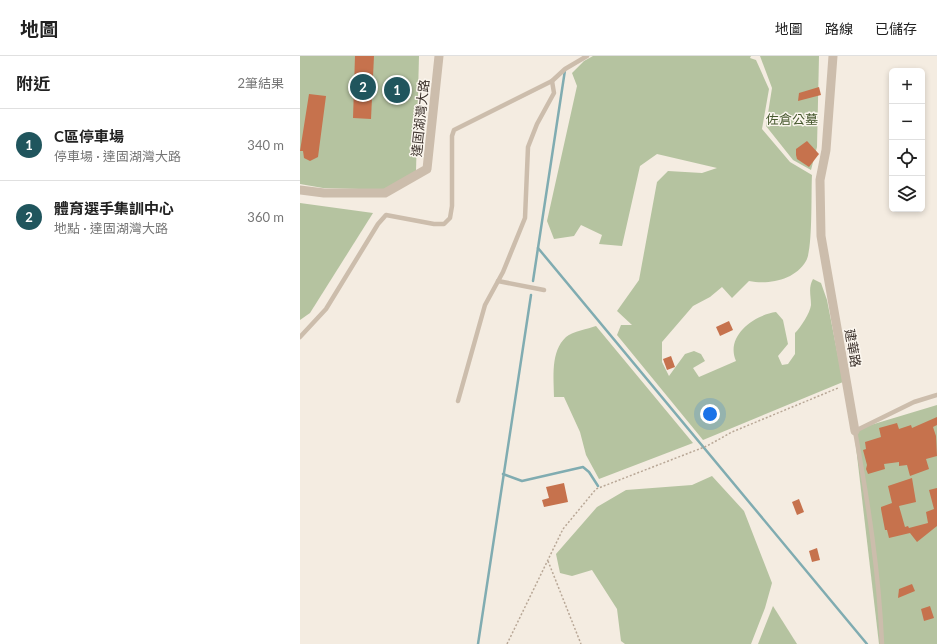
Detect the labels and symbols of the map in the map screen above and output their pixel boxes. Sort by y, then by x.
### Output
pin: 2 [350,72,376,102]
pin: 1 [384,75,410,105]
street label: 達固湖灣大路 [408,78,432,158]
park label: 佐倉公墓 [766,111,818,127]
street label: 建華路 [842,327,864,369]
your location [700,404,720,424]

